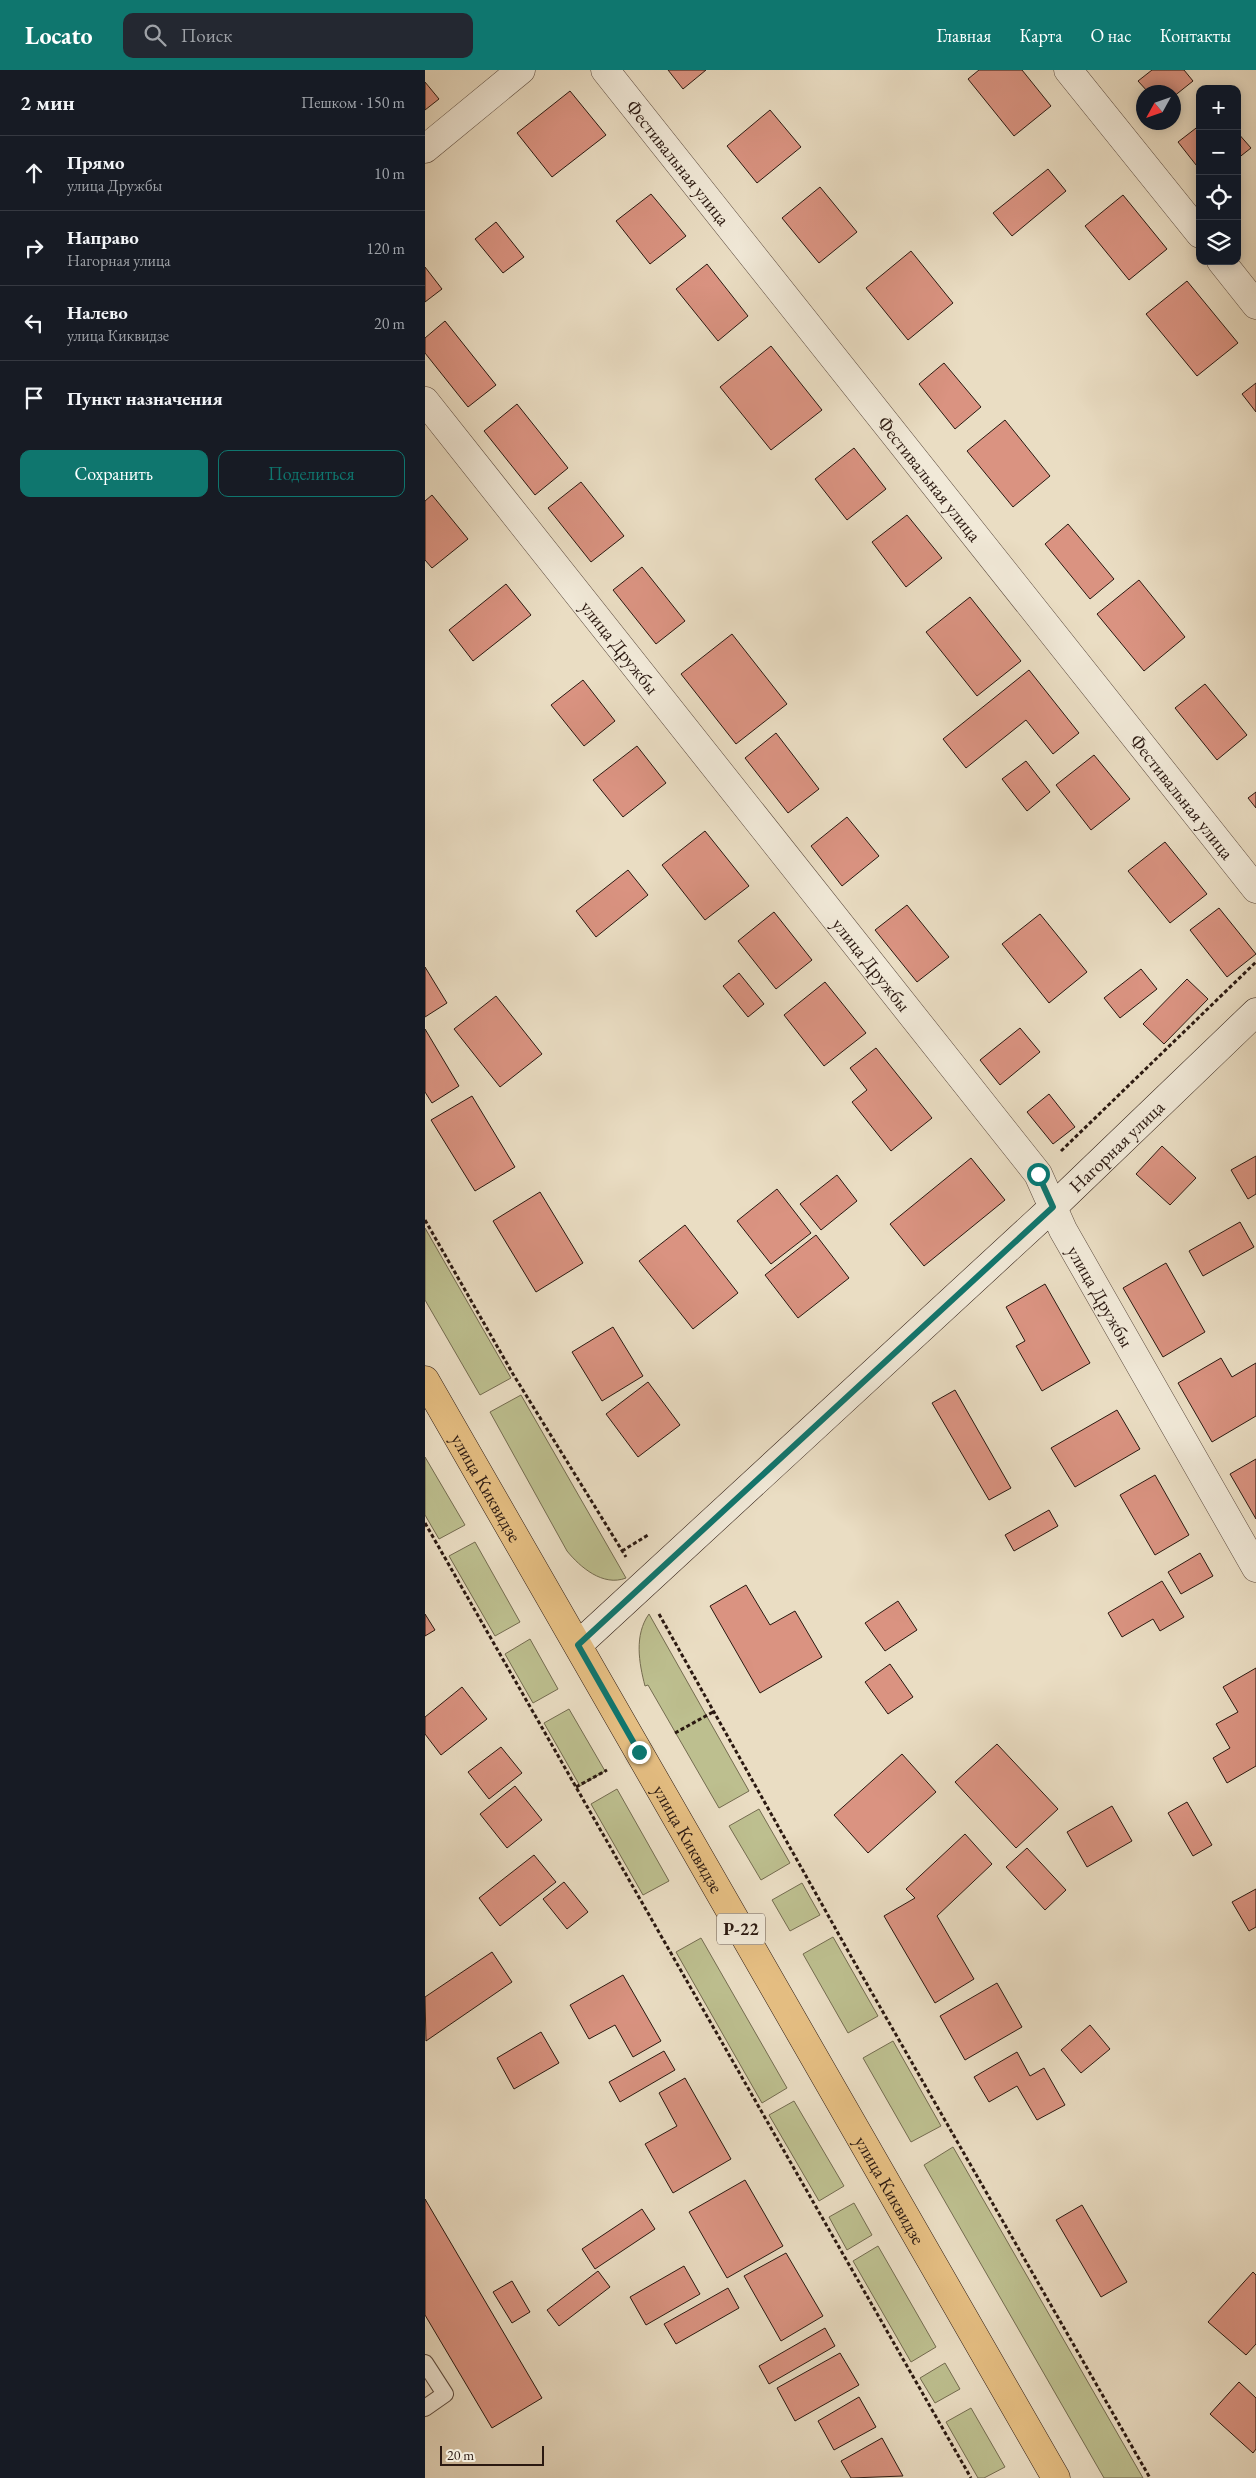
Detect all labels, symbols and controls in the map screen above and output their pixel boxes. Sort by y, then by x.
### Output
search box [123,13,473,58]
text: Locato [25,20,93,51]
icon: search [141,21,169,49]
text: Поиск [181,23,232,48]
text: Главная [937,24,991,47]
text: Карта [1019,24,1062,47]
text: О нас [1090,24,1132,47]
text: Контакты [1160,24,1231,47]
north arrow [1136,85,1181,130]
map controls [1196,85,1241,265]
button: + [1196,85,1241,130]
text: 2 мин [20,89,75,116]
text: Пешком · 150 m [301,92,405,113]
street label: Фестивальная улица [620,95,736,231]
button: − [1196,130,1241,175]
text: Прямо [67,150,125,175]
icon: ahead [20,159,48,187]
text: 10 m [374,163,405,184]
text: улица Дружбы [67,175,162,196]
button: locate [1196,175,1241,220]
button: layers [1196,220,1241,265]
text: Направо [67,225,139,250]
icon: right [20,234,48,262]
text: 120 m [366,238,405,259]
text: Нагорная улица [67,250,171,271]
text: Налево [67,300,128,325]
icon: left [20,309,48,337]
text: 20 m [374,313,405,334]
text: улица Киквидзе [67,325,169,346]
icon: arrive [20,384,48,412]
text: Пункт назначения [67,386,223,411]
street label: Фестивальная улица [872,411,987,547]
button: Сохранить [20,450,208,497]
button: Поделиться [218,450,405,497]
street label: улица Дружбы [575,595,665,700]
street label: Фестивальная улица [1124,729,1240,865]
street label: улица Дружбы [826,913,917,1017]
street label: Нагорная улица [1064,1094,1170,1198]
route start [1027,1163,1050,1186]
street label: улица Дружбы [1061,1241,1139,1352]
street label: улица Киквидзе [445,1429,527,1547]
route end [628,1741,651,1764]
street label: улица Киквидзе [647,1780,729,1898]
road number: Р-22 [717,1914,765,1945]
street label: улица Киквидзе [849,2131,931,2249]
scale bar [440,2443,544,2466]
text: 20 m [447,2446,474,2464]

